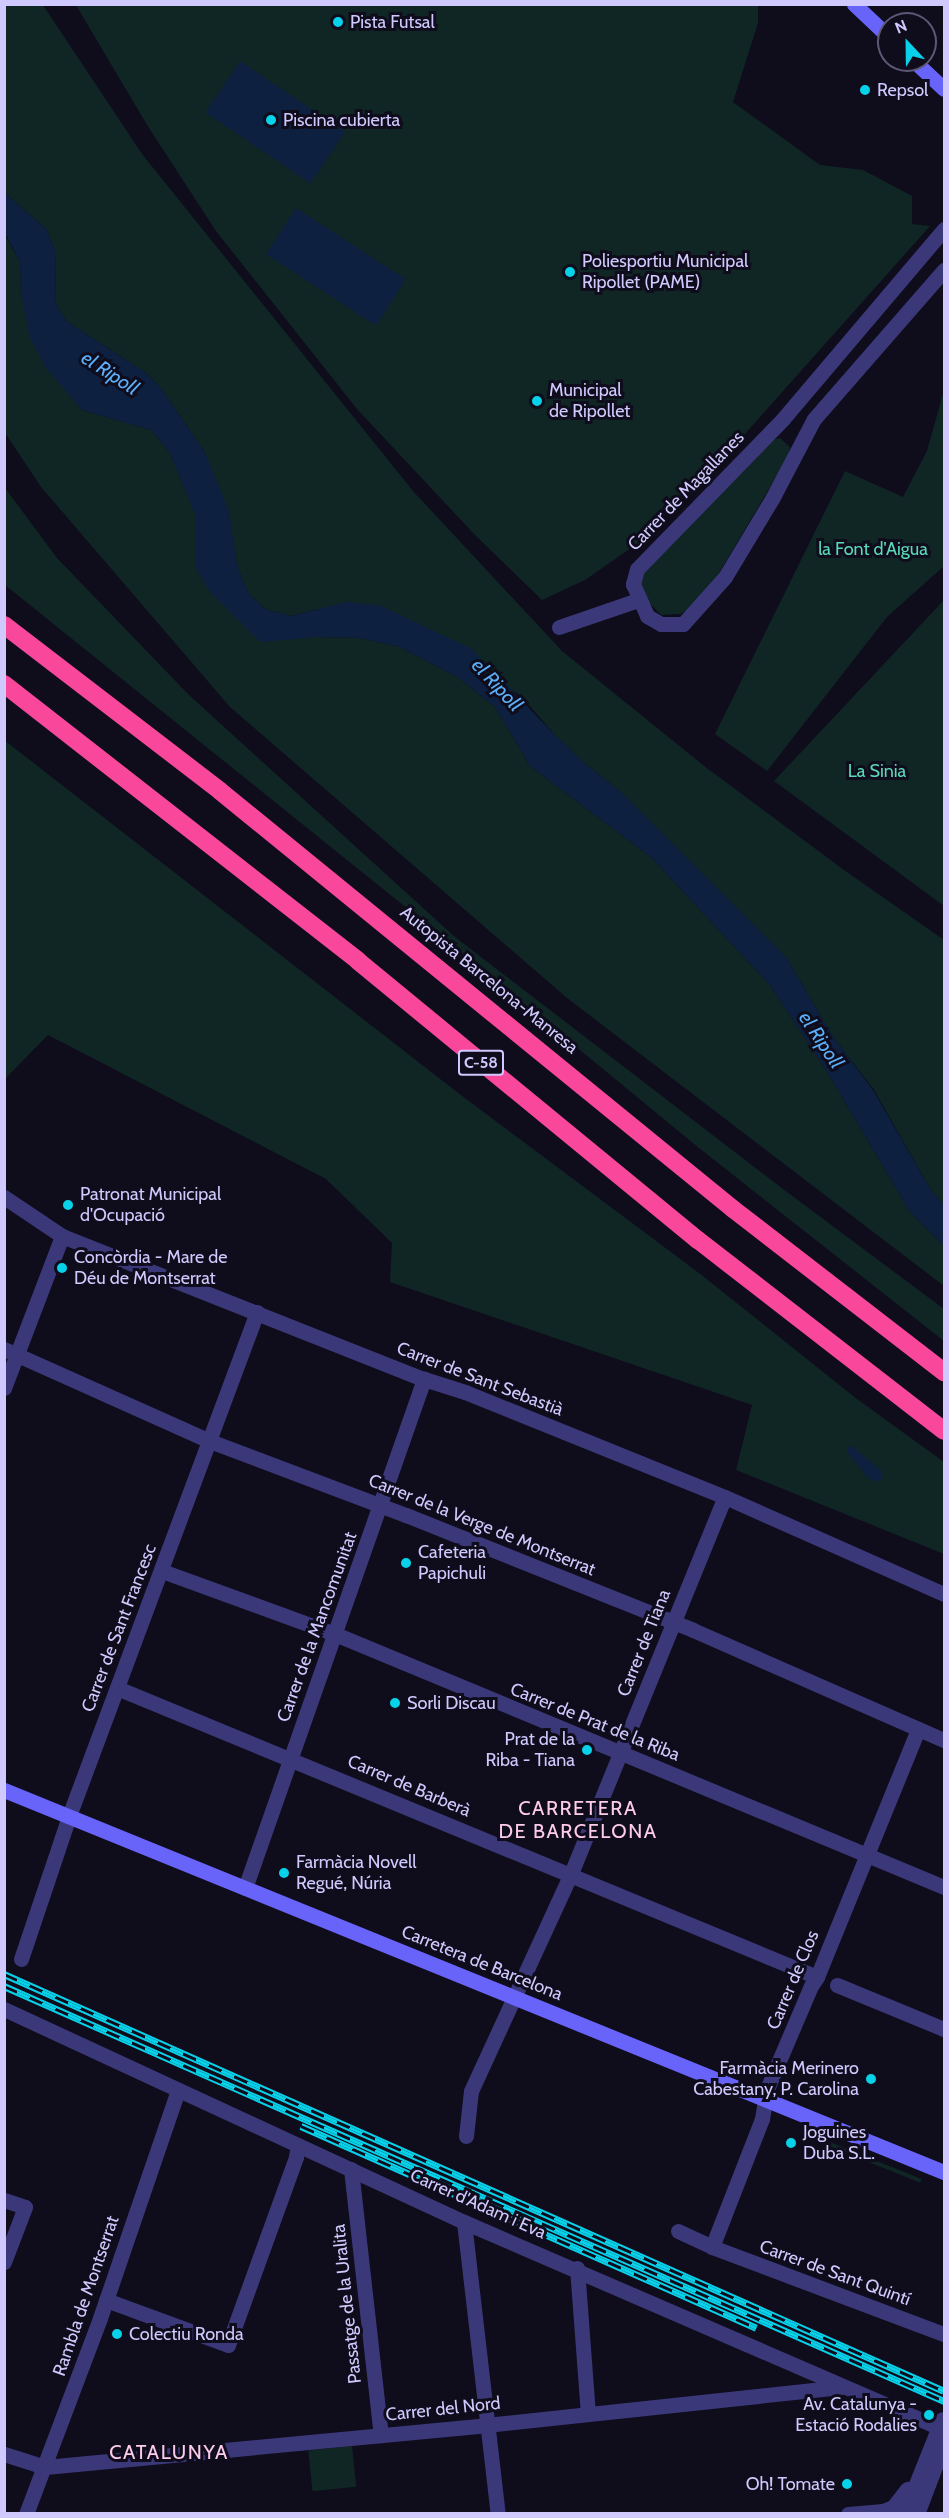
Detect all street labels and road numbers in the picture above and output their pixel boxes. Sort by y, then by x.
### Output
street label: Carrer de Magallanes [623,427,749,555]
street label: Autopista Barcelona-Manresa [396,902,582,1058]
road number: C-58 [457,1050,505,1076]
street label: Carrer de Sant Sebastià [394,1337,566,1421]
street label: Carrer de la Verge de Montserrat [365,1469,599,1581]
street label: Carrer de la Mancomunitat [273,1529,361,1725]
street label: Carrer de Sant Francesc [77,1541,161,1715]
street label: Carrer de Tiana [613,1586,675,1700]
street label: Carrer de Prat de la Riba [507,1678,683,1766]
street label: Carrer de Barberà [344,1750,474,1822]
street label: Carretera de Barcelona [398,1921,566,2005]
street label: Carrer de Clos [762,1927,824,2033]
street label: Carrer d'Adam i Eva [407,2164,549,2244]
street label: Rambla de Montserrat [48,2213,124,2379]
street label: Passatge de la Uralita [328,2223,366,2385]
street label: Carrer de Sant Quintí [757,2236,913,2310]
street label: Carrer del Nord [385,2392,501,2426]

